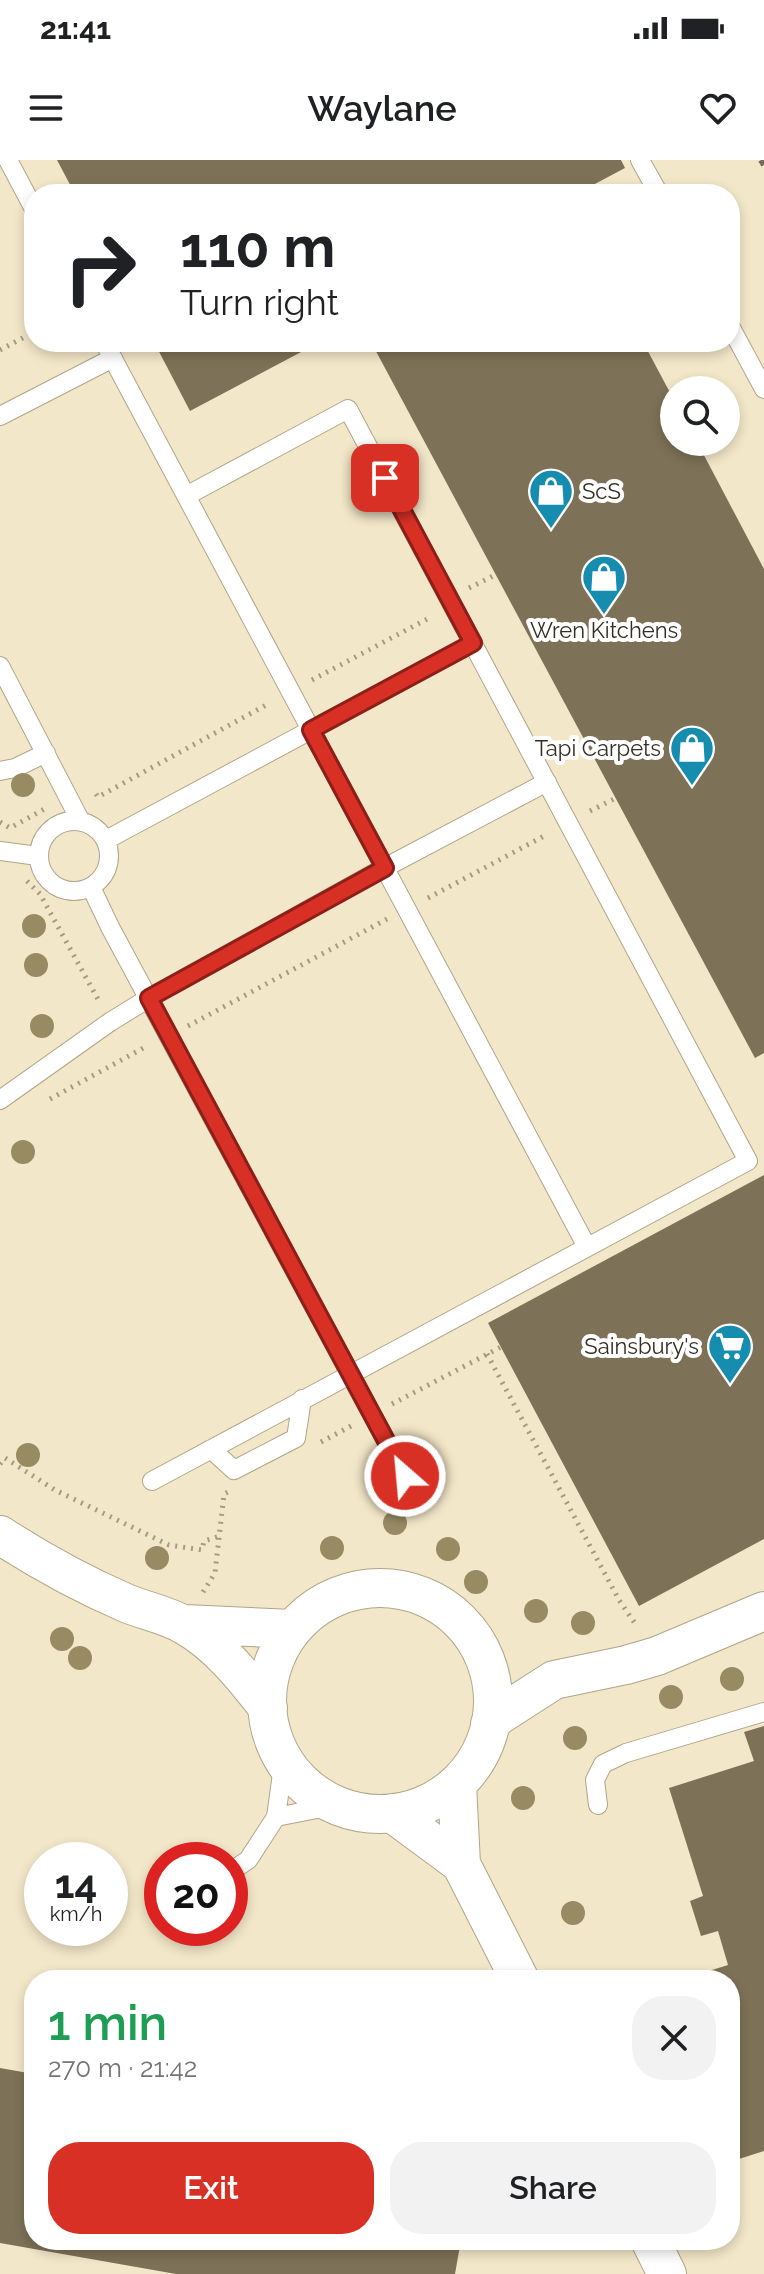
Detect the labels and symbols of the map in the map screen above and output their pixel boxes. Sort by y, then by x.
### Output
pin [351,444,419,512]
shop icon: ScS [527,467,575,530]
place label: ScS [582,478,621,504]
shop icon: Wren Kitchens [580,553,628,616]
place label: Wren Kitchens [530,617,678,643]
shop icon: Tapi Carpets [668,724,716,787]
place label: Tapi Carpets [535,735,661,761]
supermarket icon: Sainsbury's [706,1322,754,1385]
place label: Sainsbury's [584,1333,699,1359]
position arrow [363,1434,447,1518]
speed limit sign: 20 [144,1842,248,1946]

